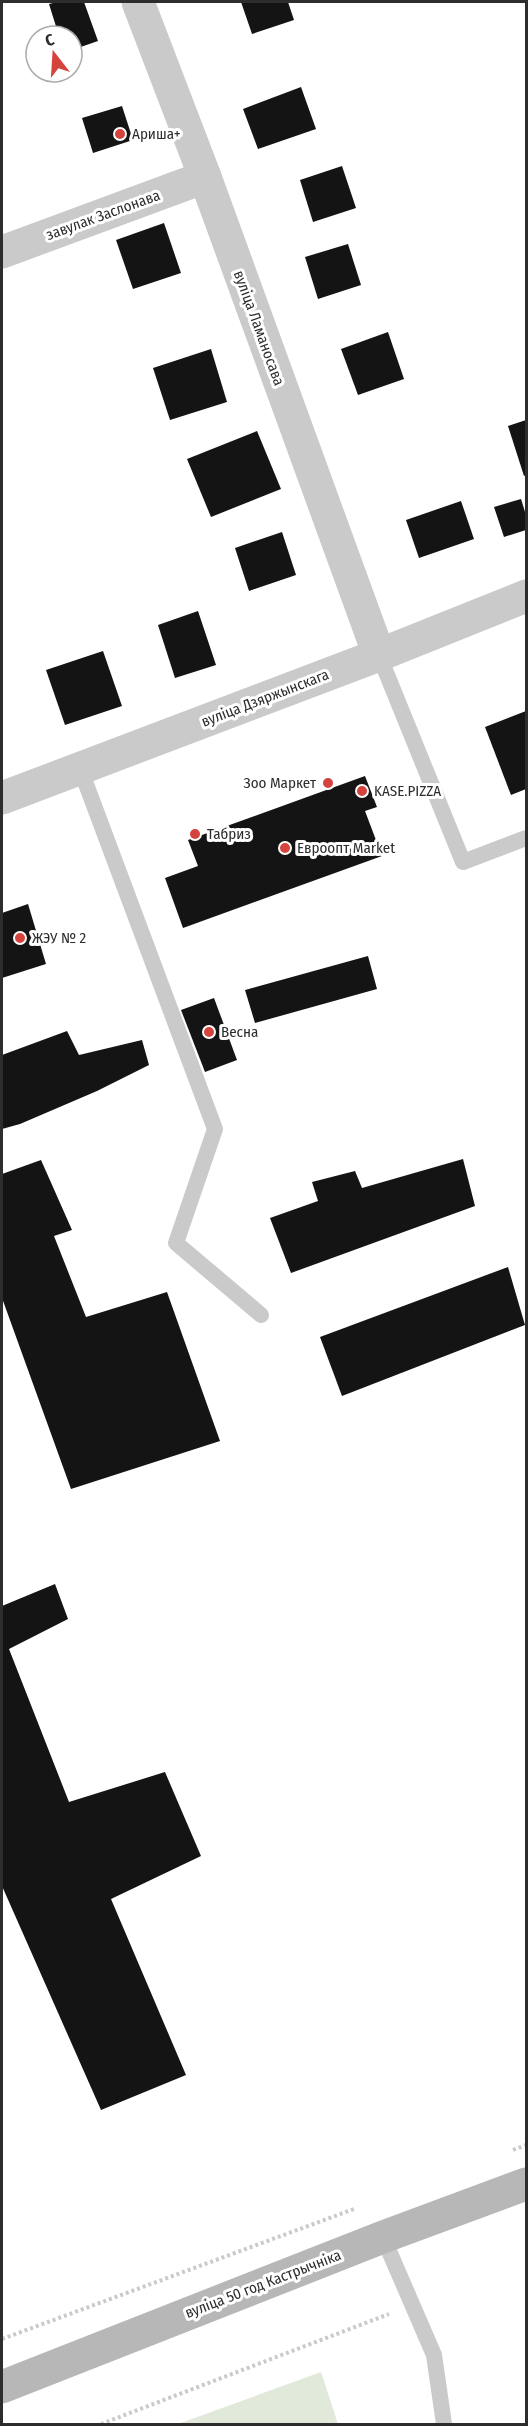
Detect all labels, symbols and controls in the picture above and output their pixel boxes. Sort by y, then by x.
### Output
north arrow [24,24,84,84]
text: С [43,30,57,50]
place label: Ариша+ [132,125,181,143]
marker: Ариша+ [113,127,127,141]
street label: завулак Заслонава [44,186,162,244]
street label: вуліца Ламаносава [230,268,288,388]
street label: вуліца Дзяржынскага [199,665,331,731]
place label: Зоо Маркет [244,774,317,792]
marker: Зоо Маркет [321,776,335,790]
place label: KASE.PIZZA [374,782,441,800]
marker: KASE.PIZZA [355,784,369,798]
place label: Табриз [207,825,251,843]
marker: Табриз [188,827,202,841]
place label: Евроопт Market [297,839,395,857]
marker: Евроопт Market [278,841,292,855]
place label: ЖЭУ № 2 [32,929,87,947]
marker: ЖЭУ № 2 [13,931,27,945]
place label: Весна [221,1023,258,1041]
marker: Весна [202,1025,216,1039]
street label: вуліца 50 год Кастрычніка [182,2246,344,2322]

